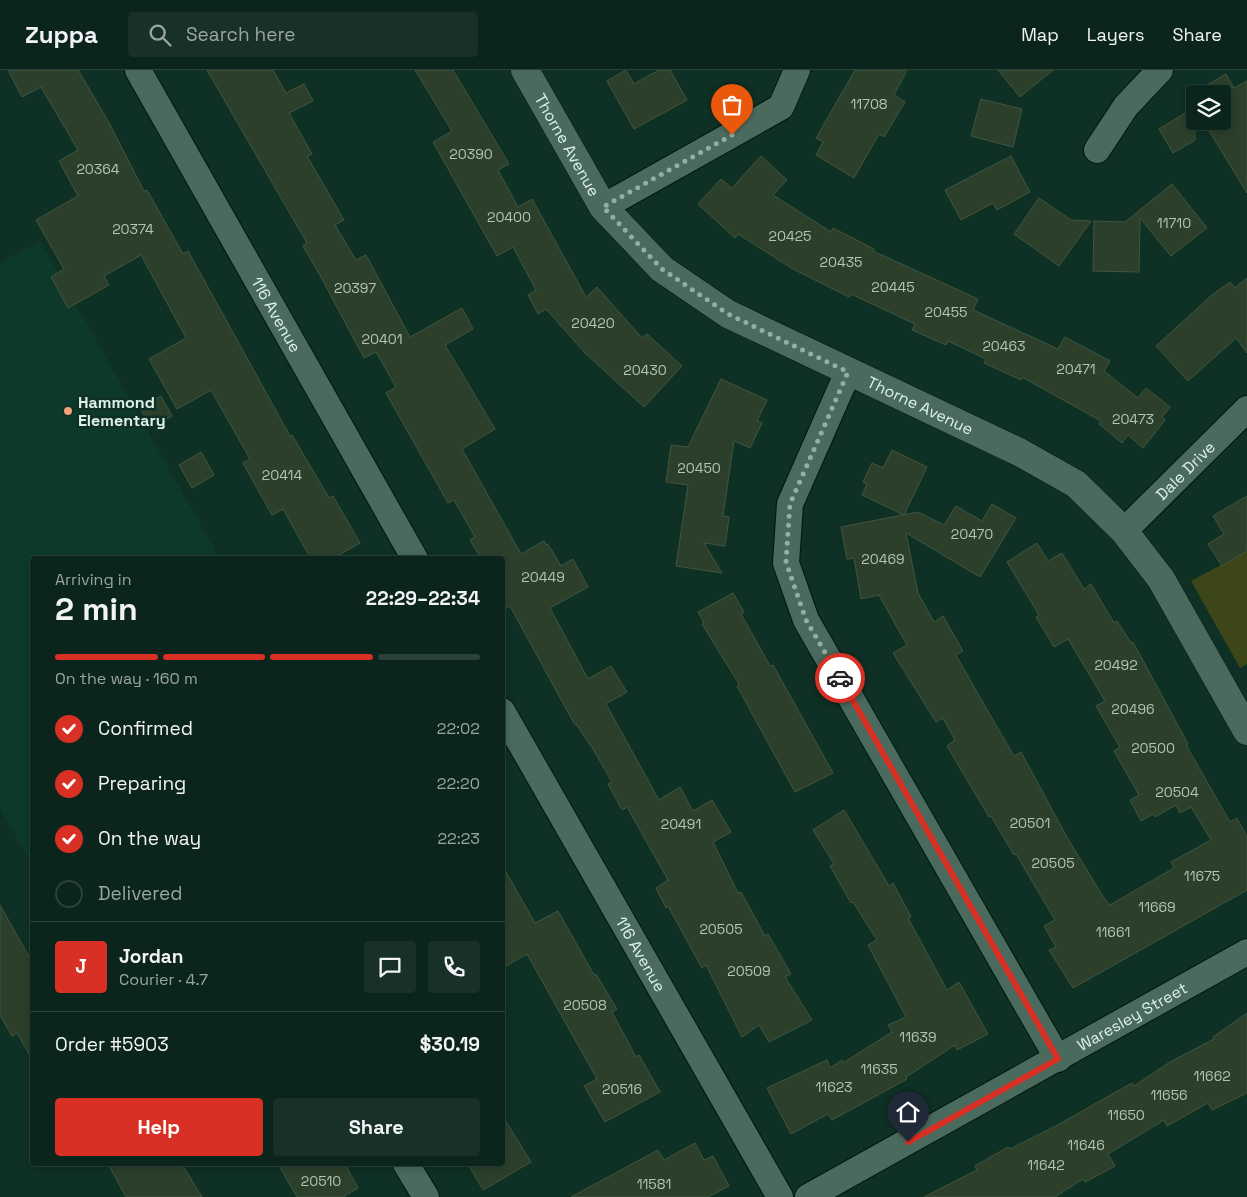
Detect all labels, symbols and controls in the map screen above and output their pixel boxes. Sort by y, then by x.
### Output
search box [128,12,478,57]
text: Zuppa [25,19,98,50]
icon: search [146,21,174,49]
text: Search here [186,22,295,47]
text: Map [1021,23,1059,46]
text: Layers [1087,23,1144,46]
text: Share [1172,23,1222,46]
pin [711,84,753,135]
map controls [1186,85,1231,130]
button: layers [1186,85,1231,130]
street label: Thorne Avenue [530,90,605,200]
icon: bag [718,91,746,119]
house number: 11708 [850,95,888,113]
house number: 20390 [449,145,493,163]
house number: 20364 [76,160,120,178]
house number: 20400 [487,208,531,226]
house number: 11710 [1157,214,1191,232]
house number: 20374 [112,220,154,238]
house number: 20425 [769,227,812,245]
house number: 20435 [819,253,863,271]
street label: 116 Avenue [246,273,306,356]
house number: 20445 [871,278,915,296]
house number: 20397 [334,279,376,297]
house number: 20455 [925,303,967,321]
house number: 20420 [571,314,615,332]
house number: 20401 [362,330,403,348]
house number: 20463 [982,337,1026,355]
house number: 20471 [1056,360,1096,378]
house number: 20430 [623,361,667,379]
street label: Thorne Avenue [864,372,977,440]
place label: Hammond Elementary [78,392,166,431]
marker: Hammond Elementary [62,405,74,417]
house number: 20473 [1112,410,1154,428]
street label: Dale Drive [1151,437,1220,505]
house number: 20450 [677,459,721,477]
house number: 20414 [262,466,302,484]
house number: 20470 [951,525,993,543]
house number: 20469 [861,550,905,568]
house number: 20449 [521,568,565,586]
text: Arriving in [55,569,132,590]
text: 22:29–22:34 [366,586,480,611]
text: 2 min [55,589,138,629]
courier [815,653,865,703]
house number: 20492 [1094,656,1138,674]
icon: car [826,664,854,692]
text: On the way · 160 m [55,668,198,689]
house number: 20496 [1111,700,1155,718]
icon: check [55,715,83,743]
text: Confirmed [98,716,193,741]
text: 22:02 [437,718,480,739]
house number: 20500 [1131,739,1175,757]
icon: check [55,770,83,798]
text: Preparing [98,771,186,796]
text: 22:20 [437,773,480,794]
house number: 20504 [1155,783,1199,801]
house number: 20501 [1010,814,1050,832]
house number: 20491 [661,815,701,833]
icon: check [55,825,83,853]
text: On the way [98,826,201,851]
text: 22:23 [437,828,480,849]
house number: 20505 [1031,854,1075,872]
house number: 11675 [1184,867,1220,885]
text: Delivered [98,881,183,906]
house number: 11669 [1138,898,1176,916]
street label: 116 Avenue [611,913,670,996]
house number: 20505 [699,920,743,938]
house number: 11661 [1096,923,1130,941]
button: chat [364,941,416,993]
button: phone [428,941,480,993]
text: Jordan [119,944,184,969]
text: J [75,954,87,979]
house number: 20509 [727,962,771,980]
text: Courier · 4.7 [119,969,208,990]
street label: Waresley Street [1073,977,1191,1056]
house number: 20508 [563,996,607,1014]
house number: 11639 [899,1028,937,1046]
text: Order #5903 [55,1032,169,1057]
text: $30.19 [420,1032,480,1057]
house number: 11635 [860,1060,898,1078]
house number: 11662 [1193,1067,1231,1085]
house number: 11623 [815,1078,853,1096]
house number: 20516 [602,1080,642,1098]
house number: 11656 [1150,1086,1188,1104]
pin [887,1091,929,1142]
button: Help [55,1098,263,1156]
button: Share [273,1098,480,1156]
icon: home [894,1098,922,1126]
house number: 11650 [1107,1106,1145,1124]
house number: 11646 [1067,1136,1105,1154]
house number: 11642 [1027,1156,1065,1174]
house number: 20510 [301,1172,341,1190]
house number: 11581 [637,1175,671,1193]

